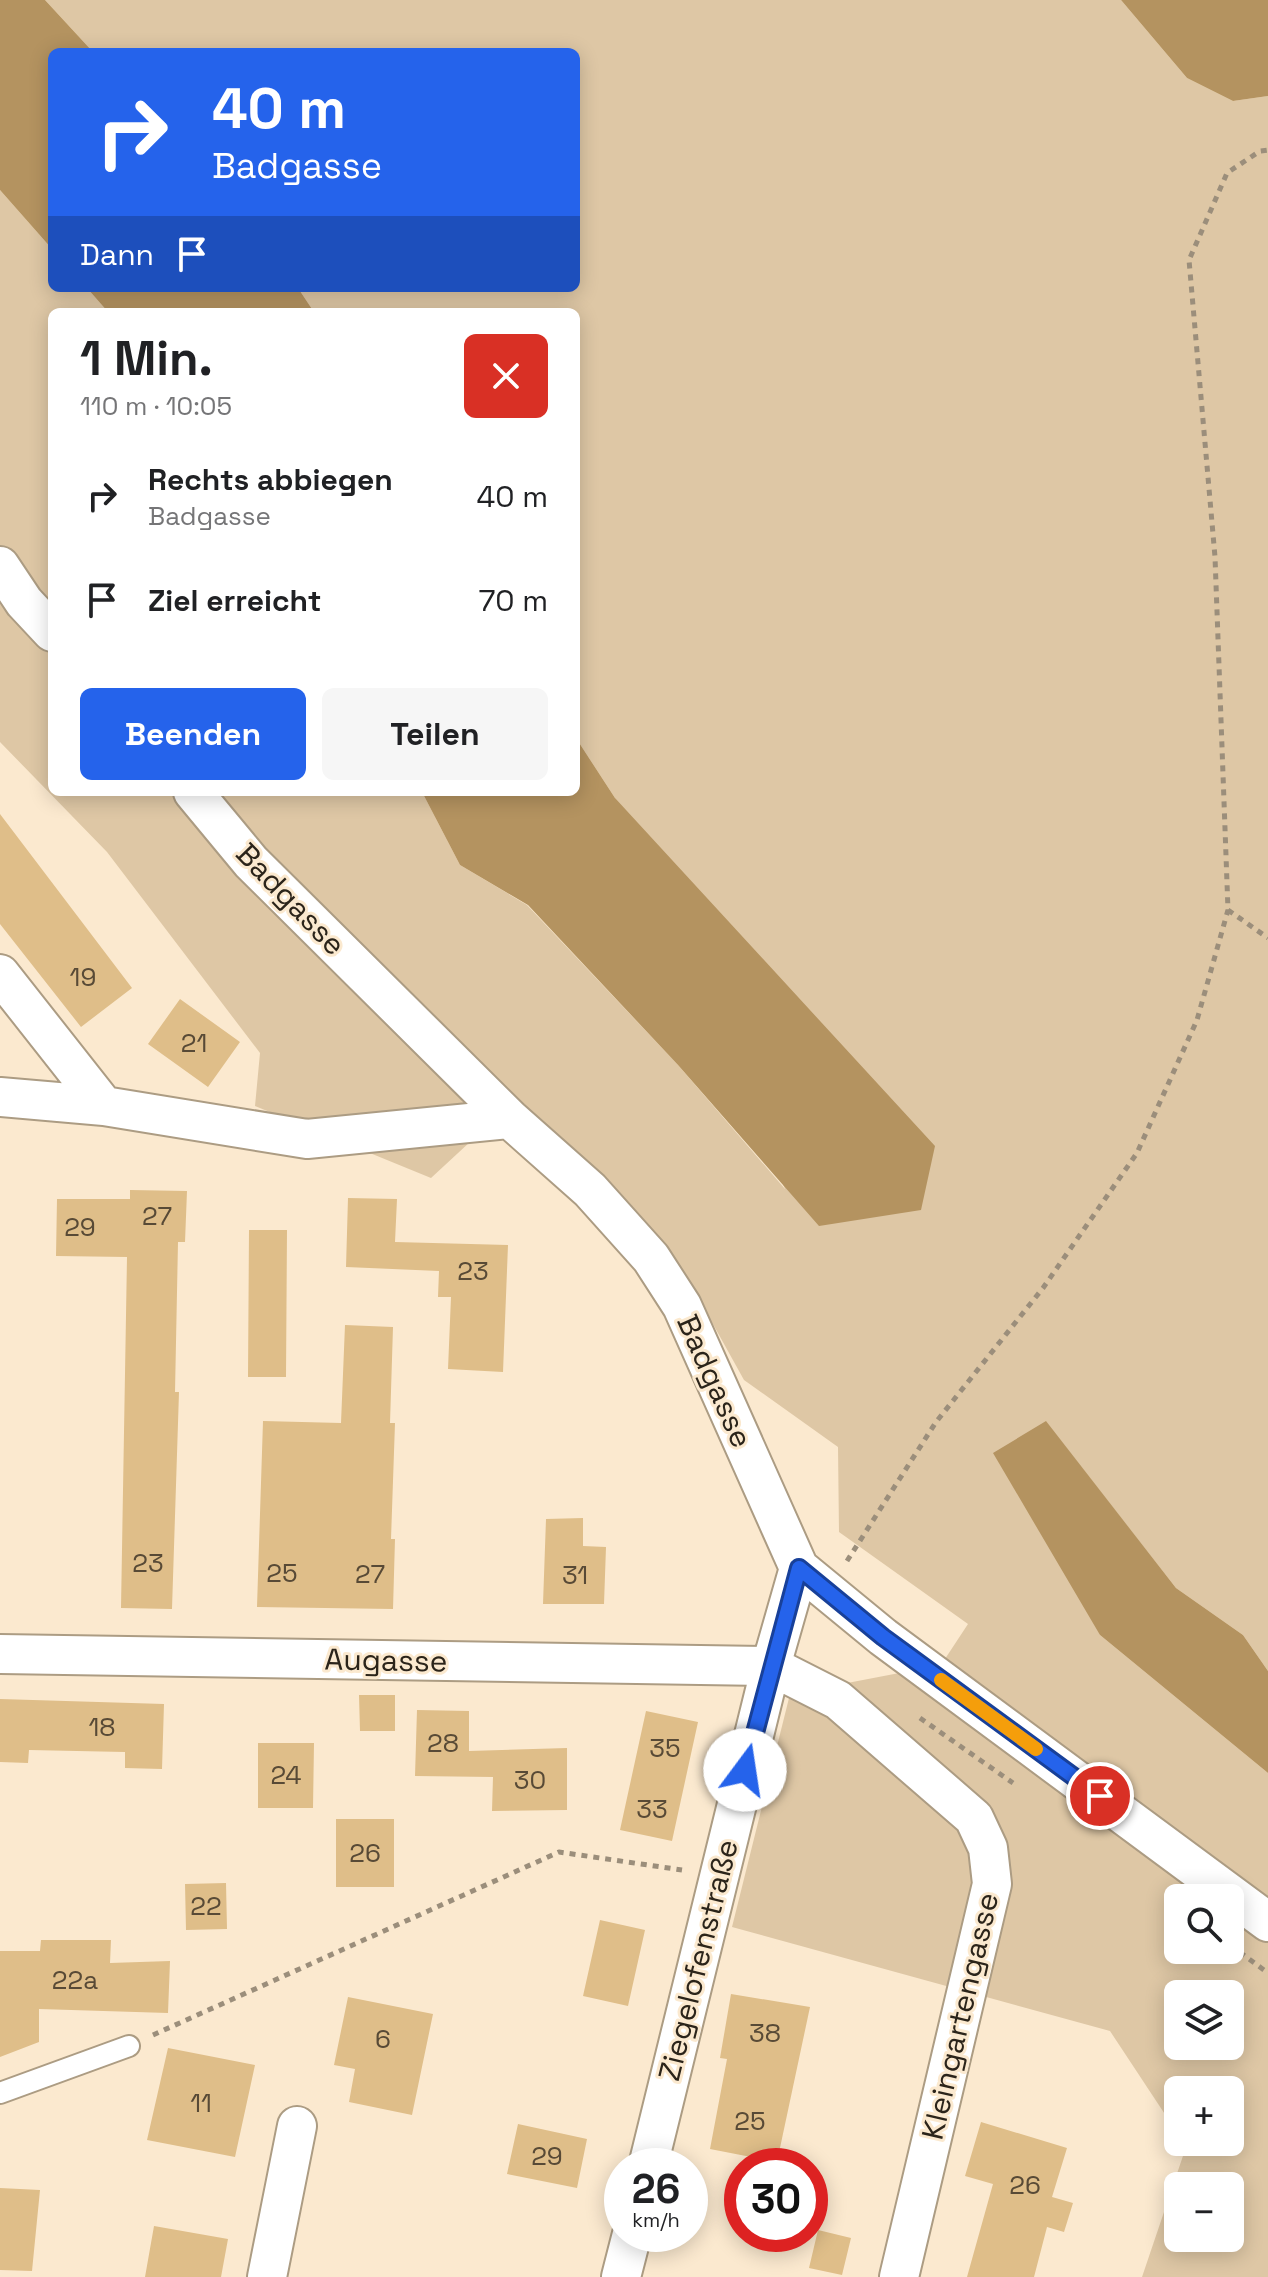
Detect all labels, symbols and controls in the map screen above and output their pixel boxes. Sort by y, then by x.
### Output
text: 40 m [212,73,346,144]
icon: right [80,80,184,184]
text: Badgasse [212,143,382,189]
icon: arrive [170,232,214,276]
text: Dann [80,235,154,274]
text: 1 Min. [80,328,213,389]
button: close [464,334,548,418]
text: 110 m · 10:05 [80,389,232,423]
text: Rechts abbiegen [148,460,393,499]
icon: right [80,474,124,518]
text: 40 m [477,477,548,516]
text: Badgasse [148,499,271,533]
icon: arrive [80,578,124,622]
text: Ziel erreicht [148,581,321,620]
text: 70 m [479,581,548,620]
button: Beenden [80,688,306,780]
button: Teilen [322,688,548,780]
street label: Badgasse [228,834,354,964]
house number: 19 [70,960,96,994]
house number: 21 [181,1026,207,1060]
house number: 27 [142,1199,172,1233]
house number: 29 [64,1210,96,1244]
house number: 23 [457,1254,489,1288]
street label: Badgasse [668,1308,762,1454]
house number: 23 [132,1546,164,1580]
house number: 25 [266,1556,298,1590]
house number: 27 [355,1557,385,1591]
house number: 31 [562,1558,588,1592]
street label: Augasse [324,1639,448,1681]
house number: 18 [88,1710,116,1744]
house number: 28 [427,1726,459,1760]
position arrow [703,1728,787,1812]
house number: 35 [649,1731,681,1765]
house number: 24 [270,1758,302,1792]
pin [1066,1762,1134,1830]
house number: 30 [514,1763,546,1797]
icon: arrive [1078,1774,1122,1818]
house number: 33 [636,1792,668,1826]
street label: Ziegelofenstraße [649,1835,747,2085]
house number: 26 [349,1836,381,1870]
map controls [1164,1884,1244,2252]
button: search [1164,1884,1244,1964]
house number: 22 [190,1889,222,1923]
street label: Kleingartengasse [913,1889,1007,2143]
house number: 22a [52,1963,98,1997]
button: layers [1164,1980,1244,2060]
house number: 38 [749,2016,781,2050]
house number: 6 [375,2022,391,2056]
button: + [1164,2076,1244,2156]
house number: 11 [190,2086,212,2120]
house number: 25 [734,2104,766,2138]
house number: 29 [531,2139,563,2173]
speed limit sign: 30 [724,2148,828,2252]
text: 26 [632,2164,680,2215]
house number: 26 [1009,2168,1041,2202]
button: − [1164,2172,1244,2252]
text: km/h [632,2207,680,2233]

